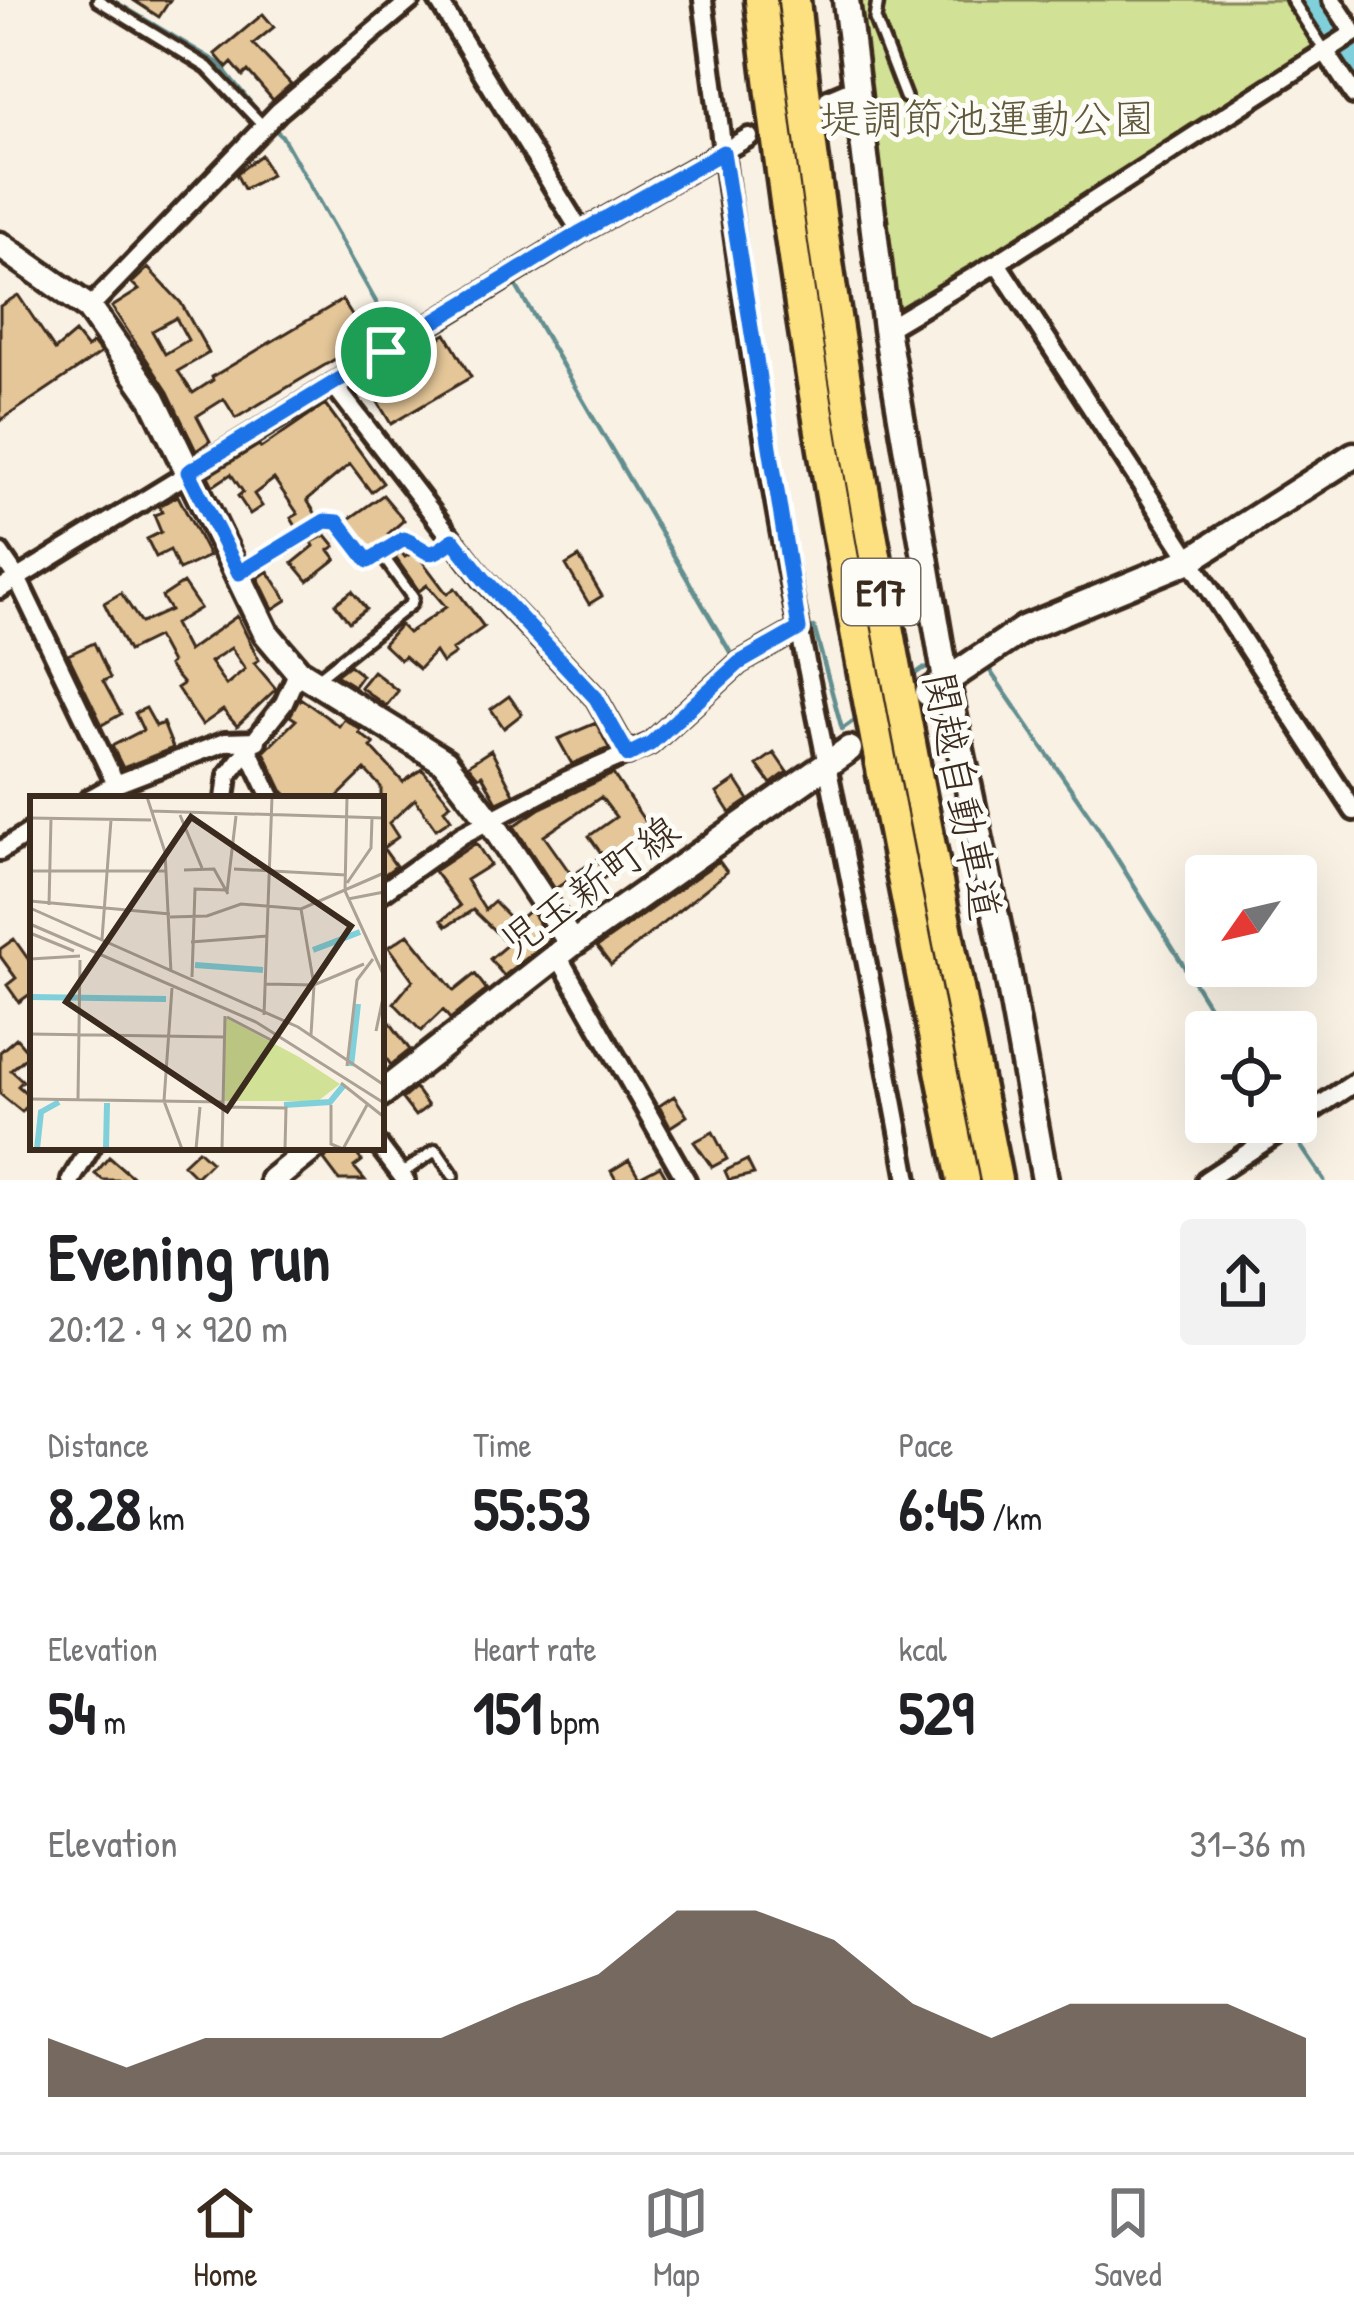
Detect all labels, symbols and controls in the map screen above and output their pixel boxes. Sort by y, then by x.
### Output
park label: 堤調節池運動公園 [819,89,1155,146]
pin [335,301,437,403]
icon: arrive [353,319,419,385]
road number: E17 [842,559,920,625]
street label: 関越自動車道 [911,667,1016,925]
inset map [30,796,384,1150]
street label: 児玉新町線 [487,801,690,970]
north arrow [1185,855,1317,987]
map controls [1185,855,1317,1143]
button: locate [1185,1011,1317,1143]
text: Evening run [48,1211,330,1301]
button: share [1180,1219,1306,1345]
text: 20:12 · 9 × 920 m [48,1301,288,1354]
text: Distance [48,1423,149,1467]
text: Time [473,1423,532,1467]
text: Pace [899,1423,953,1467]
text: 8.28 [48,1467,141,1549]
text: 55:53 [473,1467,590,1549]
text: 6:45 [899,1467,984,1549]
text: km [141,1496,185,1540]
text: /km [984,1496,1042,1540]
text: Elevation [48,1627,158,1671]
text: Heart rate [473,1627,597,1671]
text: kcal [899,1627,947,1671]
text: 54 [48,1671,96,1753]
text: 151 [473,1671,542,1753]
text: 529 [899,1671,974,1753]
text: m [96,1700,126,1744]
text: bpm [542,1700,600,1744]
text: Elevation [48,1816,178,1869]
text: 31–36 m [1189,1816,1306,1869]
tab: Home [192,2180,258,2296]
tab: Map [643,2180,709,2296]
tab: Saved [1094,2180,1162,2296]

